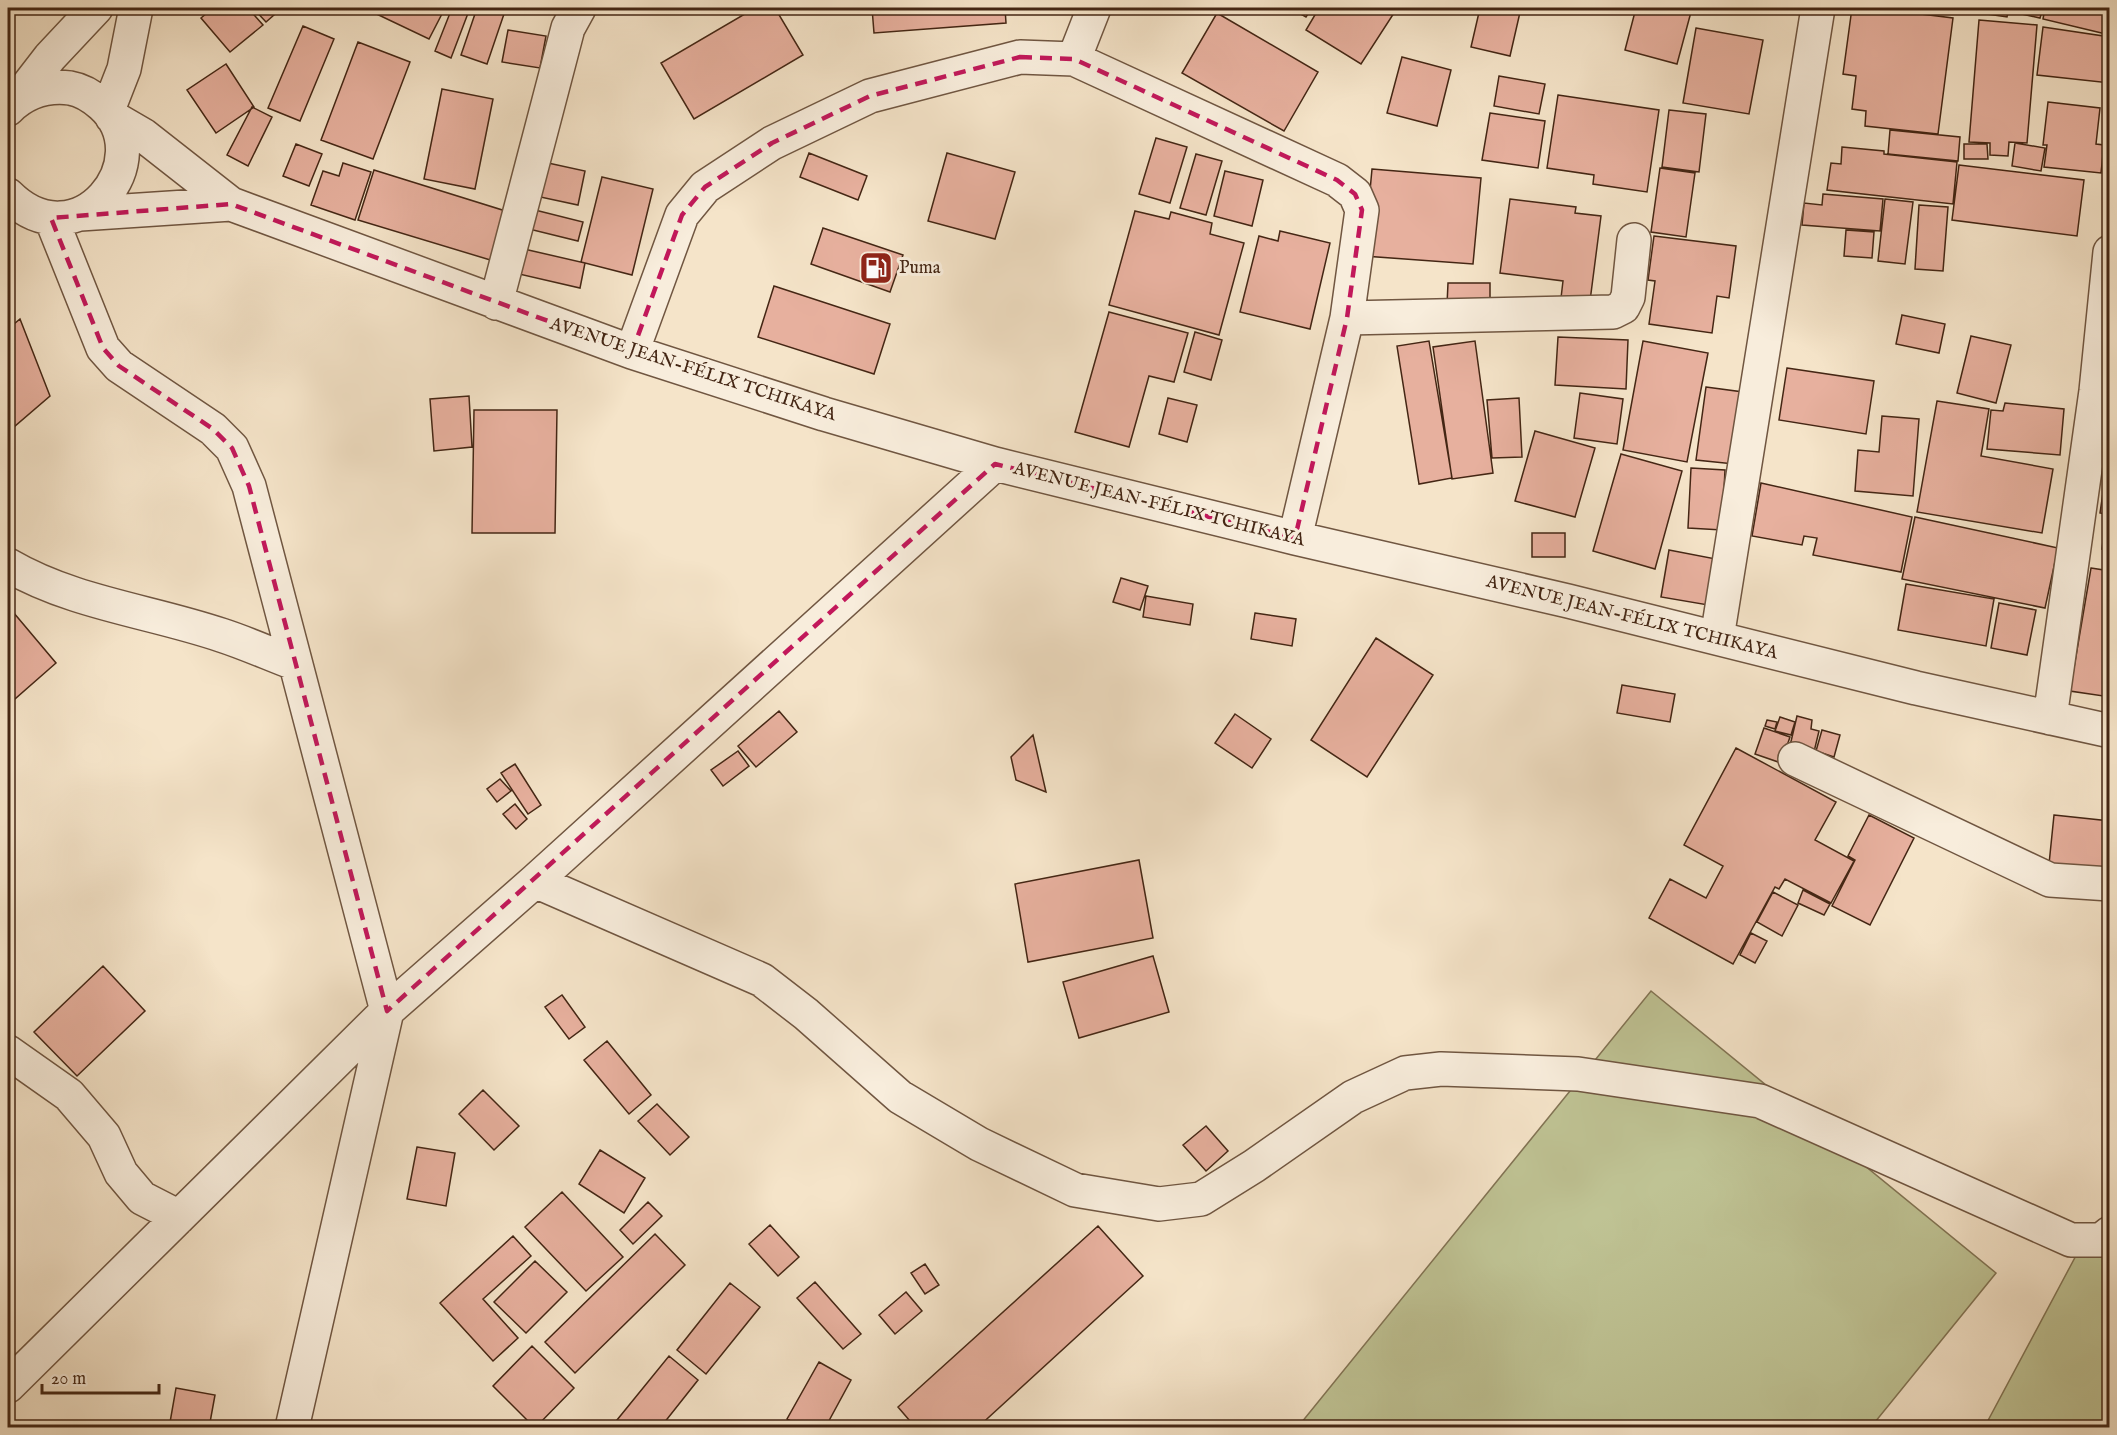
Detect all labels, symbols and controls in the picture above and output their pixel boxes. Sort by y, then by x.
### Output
fuel station icon: Puma [858,250,894,286]
place label: Puma [899,257,941,280]
street label: AVENUE JEAN-FÉLIX TCHIKAYA [546,311,841,428]
street label: AVENUE JEAN-FÉLIX TCHIKAYA [1010,455,1309,553]
street label: AVENUE JEAN-FÉLIX TCHIKAYA [1483,568,1782,666]
scale bar [42,1357,159,1395]
text: 20 m [51,1368,86,1391]

